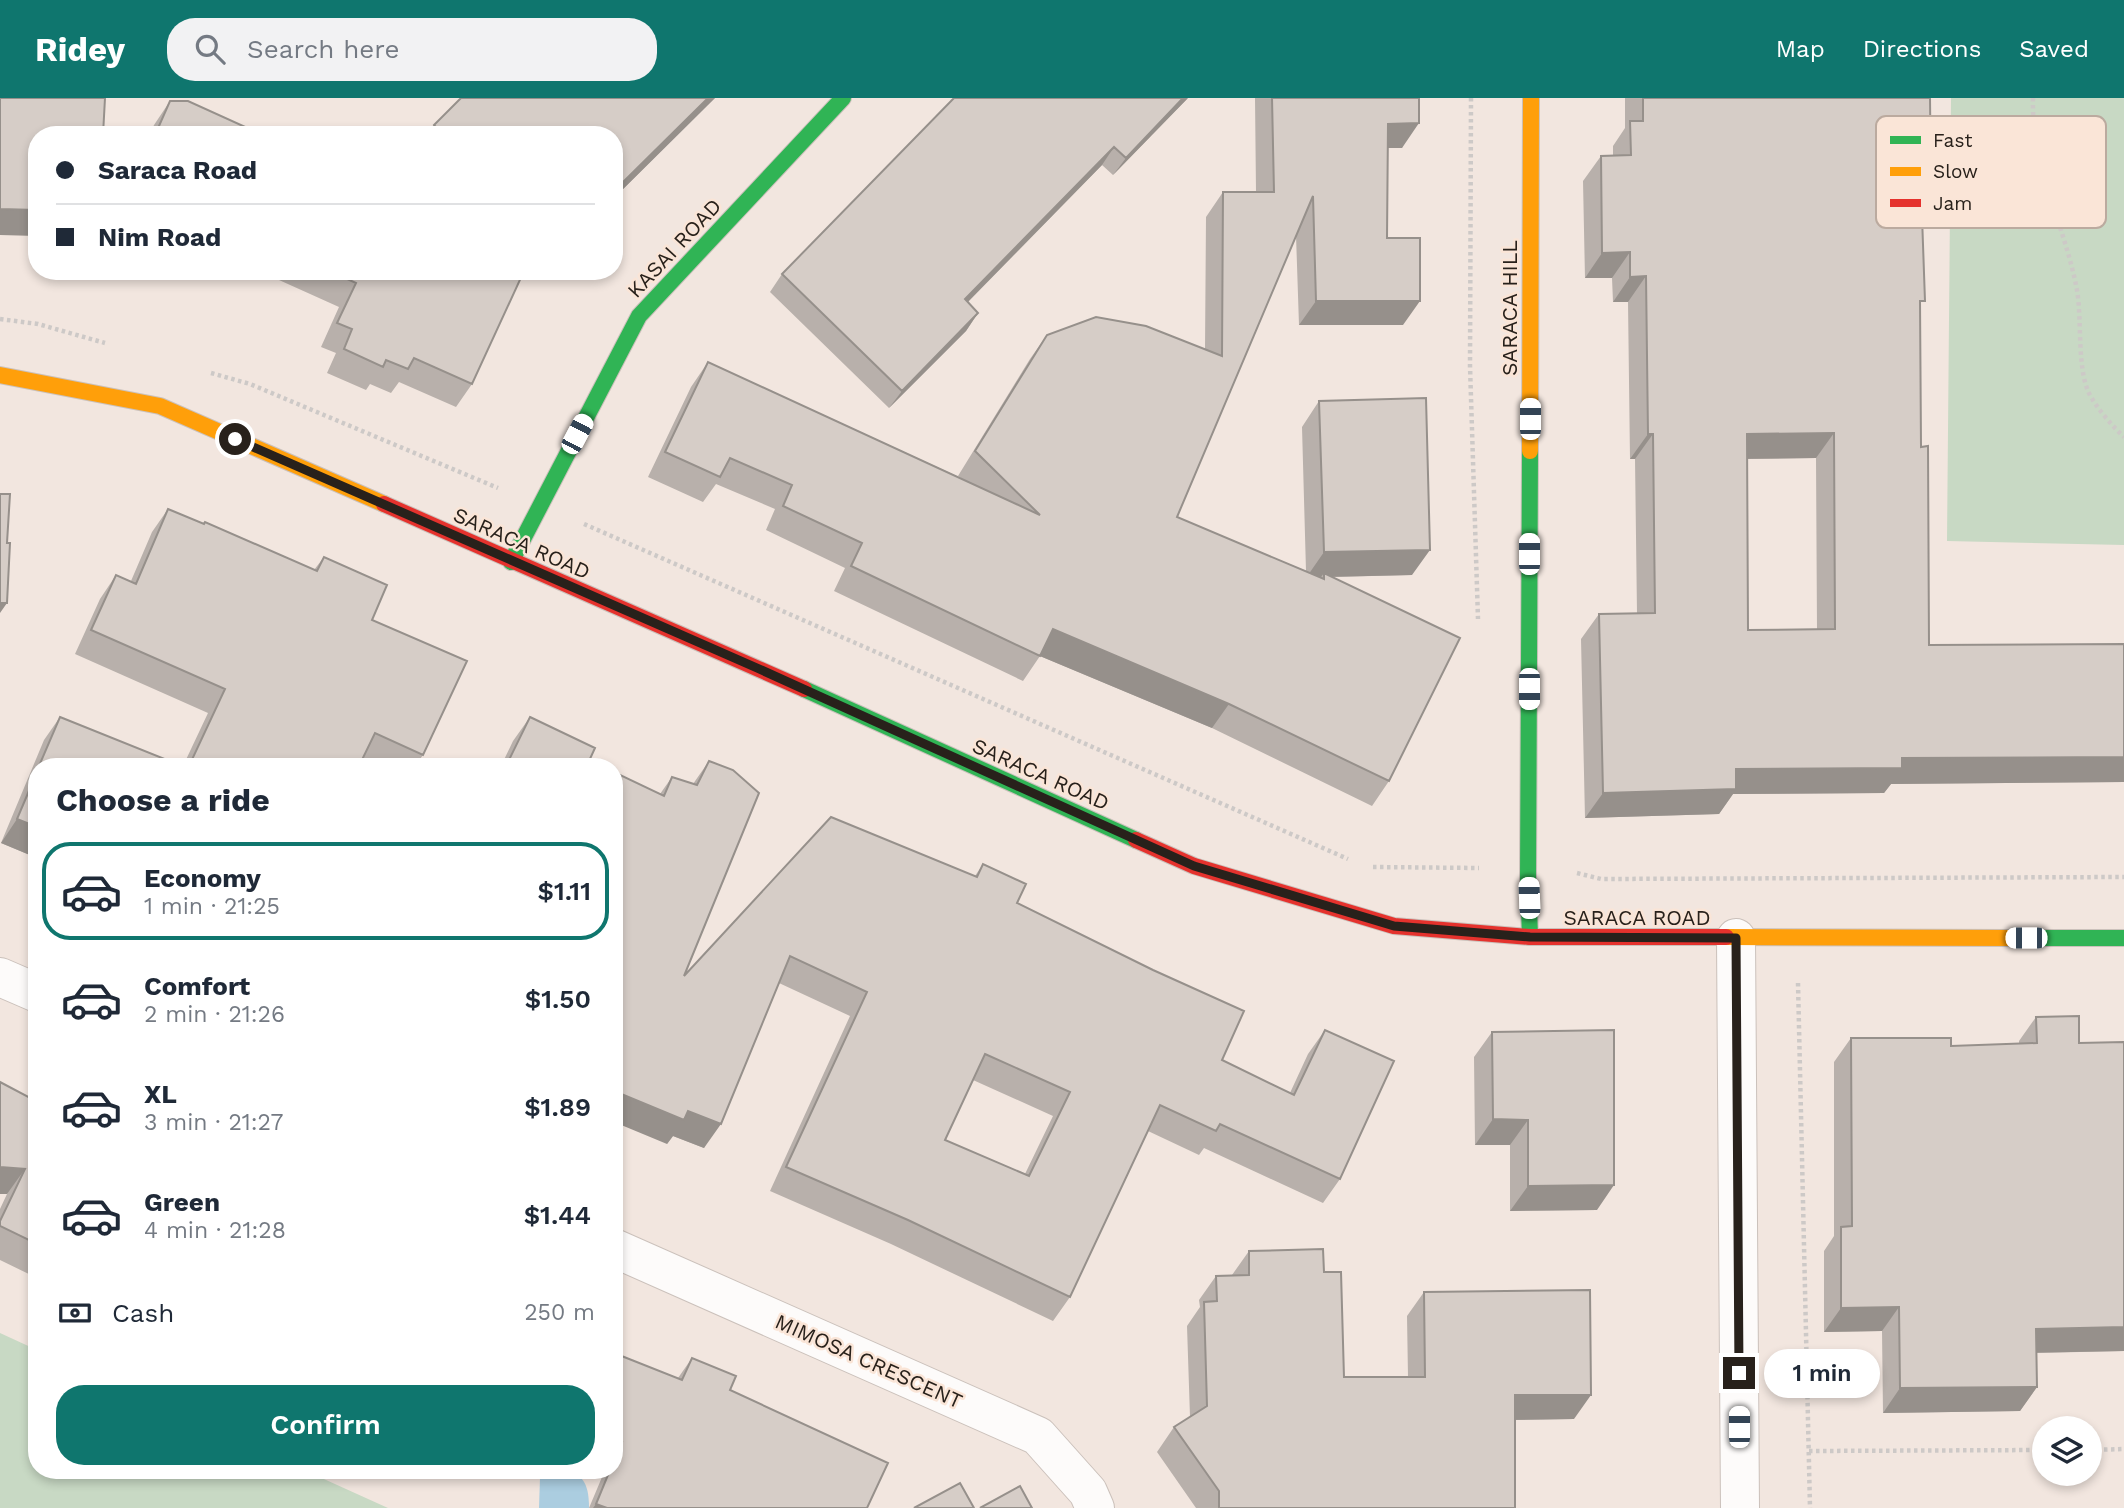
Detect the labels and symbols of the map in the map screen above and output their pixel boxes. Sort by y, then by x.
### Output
legend [1876,116,2106,228]
text: Fast [1933,129,1972,152]
text: Slow [1933,160,1978,183]
text: Jam [1933,192,1972,215]
street label: KASAI ROAD [622,193,726,303]
street label: SARACA HILL [1497,240,1522,376]
car [1520,398,1541,440]
car [558,411,597,457]
route start [219,423,251,455]
street label: SARACA ROAD [450,502,594,584]
car [1519,533,1540,575]
car [1519,668,1540,710]
street label: SARACA ROAD [969,733,1113,815]
car [1518,877,1541,919]
street label: SARACA ROAD [1563,905,1711,930]
car [2006,928,2048,949]
street label: MIMOSA CRESCENT [771,1308,967,1414]
callout: 1 min [1764,1348,1879,1398]
route end [1723,1357,1755,1389]
car [1729,1406,1750,1448]

